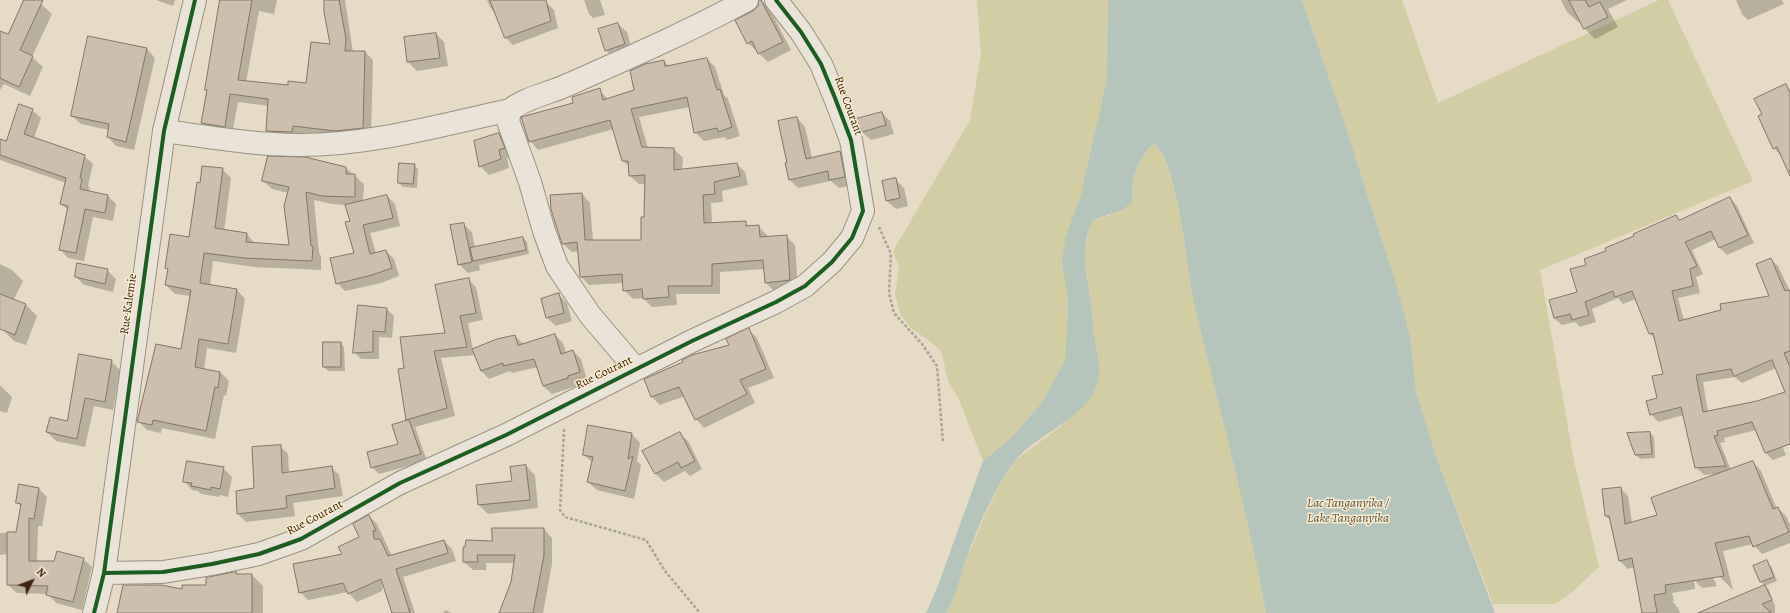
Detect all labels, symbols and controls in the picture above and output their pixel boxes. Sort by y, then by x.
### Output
street label: Rue Courant [831,75,865,137]
street label: Rue Kalemie [118,273,140,335]
street label: Rue Courant [573,353,635,393]
water label: Lac Tanganyika / Lake Tanganyika [1307,496,1389,527]
street label: Rue Courant [284,497,346,539]
north arrow [12,561,52,601]
text: N [33,565,50,581]

